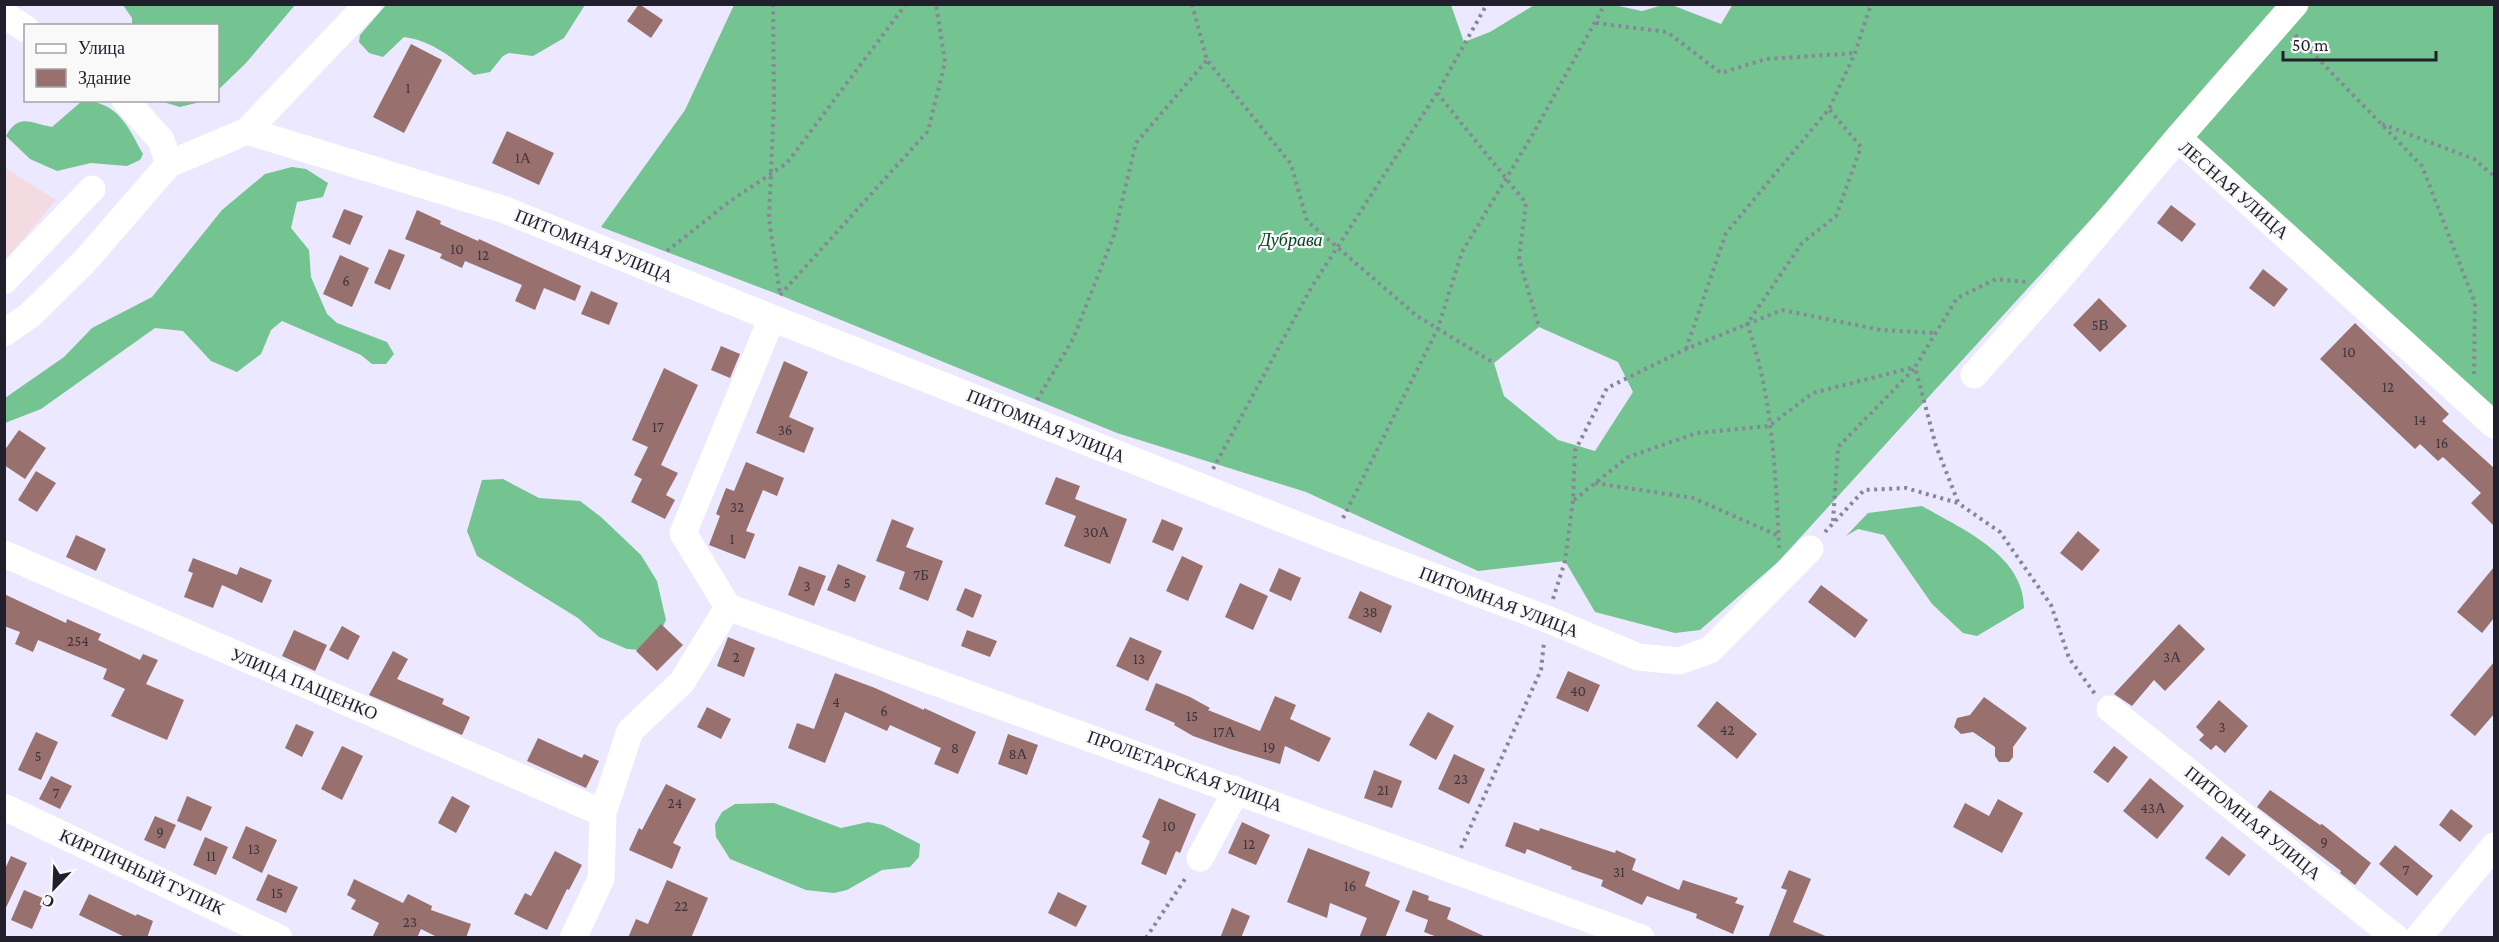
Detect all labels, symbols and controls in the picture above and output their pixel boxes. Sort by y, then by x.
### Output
legend [24,24,219,102]
scale bar [2283,24,2436,62]
text: 50 m [2292,35,2329,55]
text: Улица [78,38,125,58]
text: Здание [78,68,131,88]
house number: 1 [406,80,411,96]
street label: ЛЕСНАЯ УЛИЦА [2175,137,2293,243]
house number: 1А [515,150,531,166]
street label: ПИТОМНАЯ УЛИЦА [512,205,676,287]
park label: Дубрава [1257,230,1323,250]
house number: 10 [450,241,464,257]
house number: 12 [477,247,489,263]
house number: 6 [342,273,350,289]
house number: 5В [2091,317,2109,333]
house number: 10 [2342,344,2356,360]
house number: 12 [2382,379,2394,395]
street label: ПИТОМНАЯ УЛИЦА [964,385,1128,467]
house number: 14 [2414,412,2426,428]
house number: 17 [652,419,664,435]
house number: 36 [778,422,792,438]
house number: 16 [2436,435,2448,451]
house number: 32 [730,499,744,515]
house number: 30А [1083,524,1109,540]
house number: 1 [730,531,735,547]
street label: ПИТОМНАЯ УЛИЦА [1416,562,1582,642]
house number: 7Б [913,567,929,583]
house number: 5 [843,575,851,591]
house number: 3 [803,578,811,594]
house number: 38 [1362,604,1378,620]
house number: 254 [67,633,89,649]
street label: УЛИЦА ПАЩЕНКО [227,644,381,724]
house number: 2 [732,649,740,665]
house number: 3А [2163,649,2181,665]
house number: 13 [1133,651,1145,667]
house number: 40 [1570,683,1586,699]
house number: 4 [832,694,840,710]
house number: 6 [880,703,888,719]
house number: 15 [1186,708,1198,724]
house number: 3 [2218,719,2226,735]
house number: 42 [1720,722,1734,738]
house number: 17А [1213,724,1236,740]
street label: ПРОЛЕТАРСКАЯ УЛИЦА [1085,726,1285,816]
house number: 19 [1263,739,1275,755]
house number: 8 [951,740,959,756]
house number: 8А [1009,746,1028,762]
house number: 5 [34,748,42,764]
street label: ПИТОМНАЯ УЛИЦА [2181,762,2325,884]
house number: 23 [1454,771,1468,787]
house number: 21 [1377,782,1389,798]
house number: 7 [53,785,60,801]
house number: 24 [668,795,682,811]
house number: 43А [2140,800,2166,816]
house number: 10 [1162,818,1176,834]
house number: 9 [156,824,164,840]
street label: КИРПИЧНЫЙ ТУПИК [56,825,228,919]
house number: 9 [2320,834,2328,850]
house number: 12 [1243,836,1255,852]
house number: 13 [248,841,260,857]
house number: 11 [206,848,216,864]
north arrow [24,858,84,918]
house number: 7 [2403,862,2410,878]
house number: 31 [1613,864,1625,880]
house number: 16 [1344,878,1356,894]
house number: 15 [271,885,283,901]
text: С [40,891,57,911]
house number: 22 [674,898,688,914]
house number: 23 [403,914,417,930]

